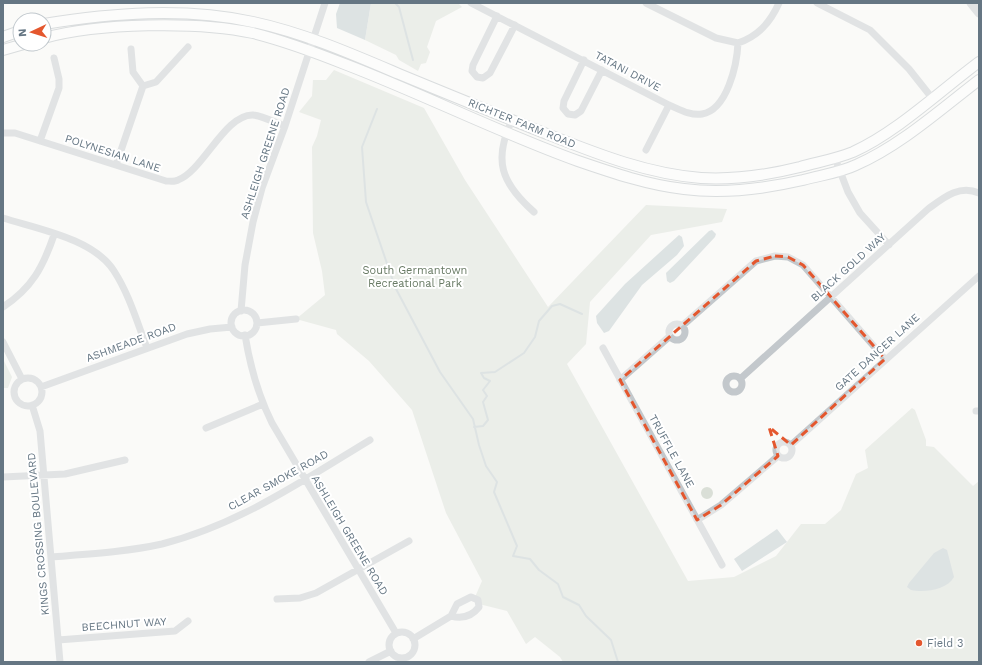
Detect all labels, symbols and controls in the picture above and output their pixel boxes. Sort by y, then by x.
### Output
north arrow [12,12,52,52]
text: N [16,28,29,37]
street label: TATANI DRIVE [593,49,663,94]
street label: ASHLEIGH GREENE ROAD [238,86,293,221]
street label: RICHTER FARM ROAD [466,96,578,151]
street label: POLYNESIAN LANE [63,132,162,175]
street label: BLACK GOLD WAY [808,230,889,304]
park label: South Germantown Recreational Park [363,264,467,290]
street label: GATE DANCER LANE [832,311,922,394]
street label: ASHMEADE ROAD [84,320,178,365]
street label: TRUFFLE LANE [646,412,697,490]
street label: CLEAR SMOKE ROAD [226,447,331,513]
street label: KINGS CROSSING BOULEVARD [25,452,52,616]
street label: ASHLEIGH GREENE ROAD [309,473,391,598]
street label: BEECHNUT WAY [81,615,168,634]
place label: Field 3 [927,637,963,650]
marker: Field 3 [914,638,924,648]

